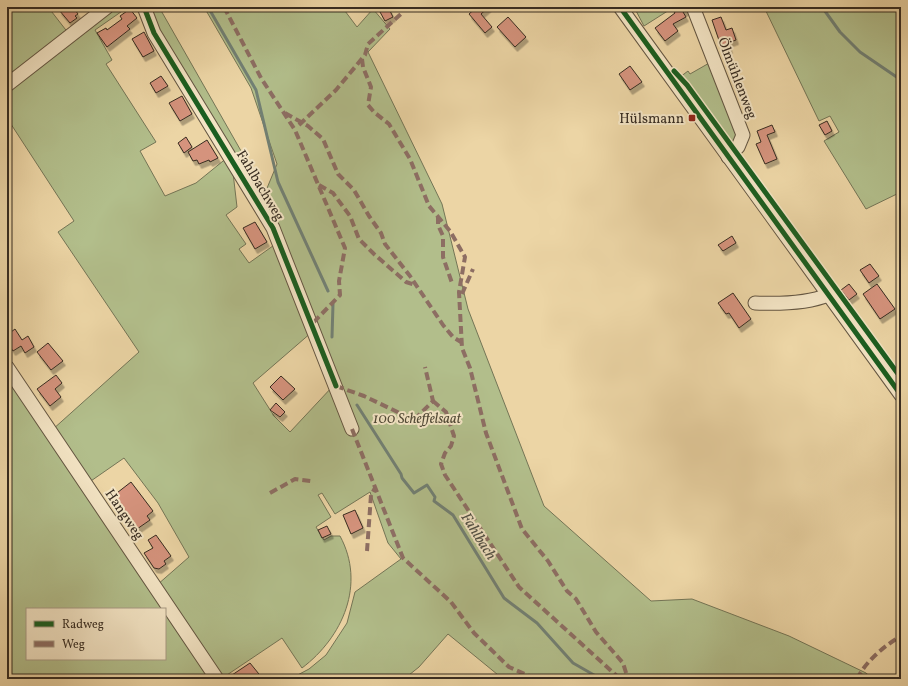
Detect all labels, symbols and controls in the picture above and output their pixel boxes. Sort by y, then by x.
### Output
street label: Ölmühlenweg [712,35,761,122]
place label: Hülsmann [619,110,684,129]
marker: Hülsmann [687,113,697,123]
street label: Fahlbachweg [231,147,288,225]
park label: 100 Scheffelsaat [373,410,462,429]
street label: Hangweg [100,486,148,544]
water label: Fahlbach [455,509,501,565]
legend [26,608,166,660]
text: Radweg [62,617,104,633]
text: Weg [62,637,85,653]

